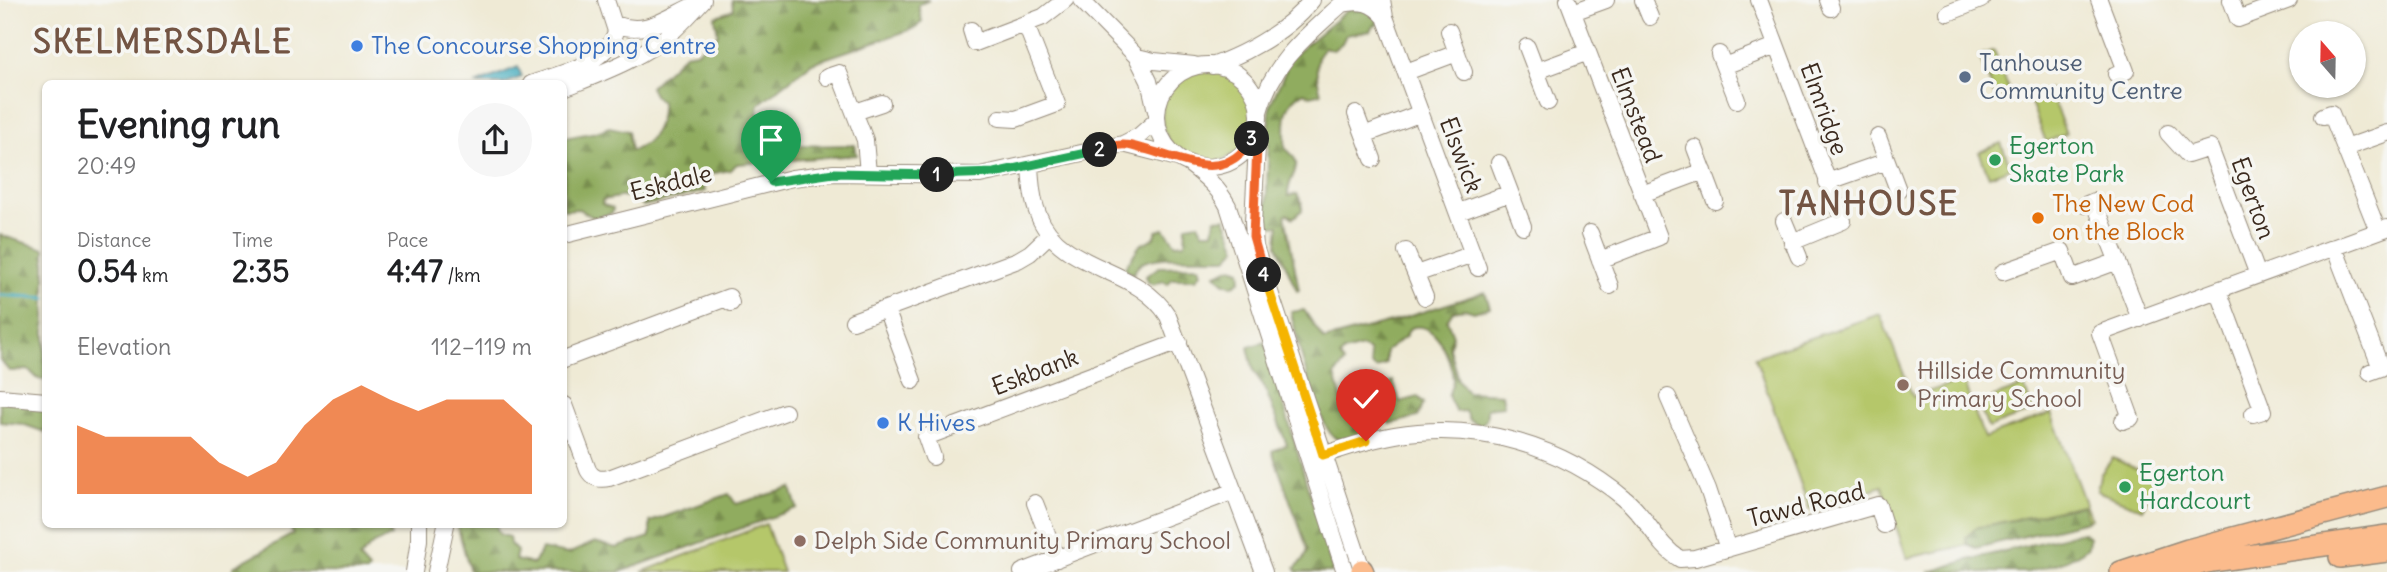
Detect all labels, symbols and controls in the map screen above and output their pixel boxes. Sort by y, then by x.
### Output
district label: SKELMERSDALE [33,21,293,62]
north arrow [2289,21,2366,98]
map controls [2289,21,2366,98]
place label: The Concourse Shopping Centre [371,30,716,60]
marker: The Concourse Shopping Centre [349,38,365,54]
place label: Tanhouse Community Centre [1979,47,2183,105]
street label: Elmridge [1794,58,1855,159]
street label: Elmstead [1605,63,1669,167]
marker: Tanhouse Community Centre [1957,69,1973,85]
text: Evening run [77,101,280,148]
button: share [458,103,532,177]
pin [741,110,801,182]
street label: Elswick [1434,112,1490,197]
icon: arrive [752,121,790,159]
pin: 3 [1234,122,1270,156]
text: 3 [1246,126,1257,150]
place label: Egerton Skate Park [2009,130,2124,188]
pin: 2 [1082,132,1118,168]
text: 2 [1094,137,1105,161]
text: 20:49 [77,151,136,180]
marker: Egerton Skate Park [1987,152,2003,168]
street label: Egerton [2225,152,2283,243]
street label: Eskdale [627,157,715,207]
pin: 1 [920,158,954,192]
text: 1 [933,162,940,186]
district label: TANHOUSE [1779,183,1959,224]
place label: The New Cod on the Block [2052,188,2194,246]
marker: The New Cod on the Block [2030,210,2046,226]
text: Distance [77,228,151,252]
text: Time [232,228,273,252]
text: Pace [387,228,428,252]
text: 0.54 [77,252,138,290]
text: 2:35 [232,252,290,290]
text: 4:47 [387,252,443,290]
pin: 4 [1246,258,1282,292]
text: 4 [1258,262,1269,286]
text: km [138,263,168,287]
text: /km [443,263,481,287]
text: Elevation [77,332,171,361]
text: 112–119 m [431,332,532,361]
street label: Eskbank [987,341,1082,401]
place label: Hillside Community Primary School [1917,355,2125,413]
pin [1336,369,1396,441]
marker: Hillside Community Primary School [1895,377,1911,393]
icon: check [1347,380,1385,418]
place label: K Hives [897,407,976,437]
marker: K Hives [875,415,891,431]
place label: Egerton Hardcourt [2139,457,2251,515]
street label: Tawd Road [1744,475,1867,533]
marker: Egerton Hardcourt [2117,479,2133,495]
place label: Delph Side Community Primary School [814,525,1231,555]
marker: Delph Side Community Primary School [792,533,808,549]

